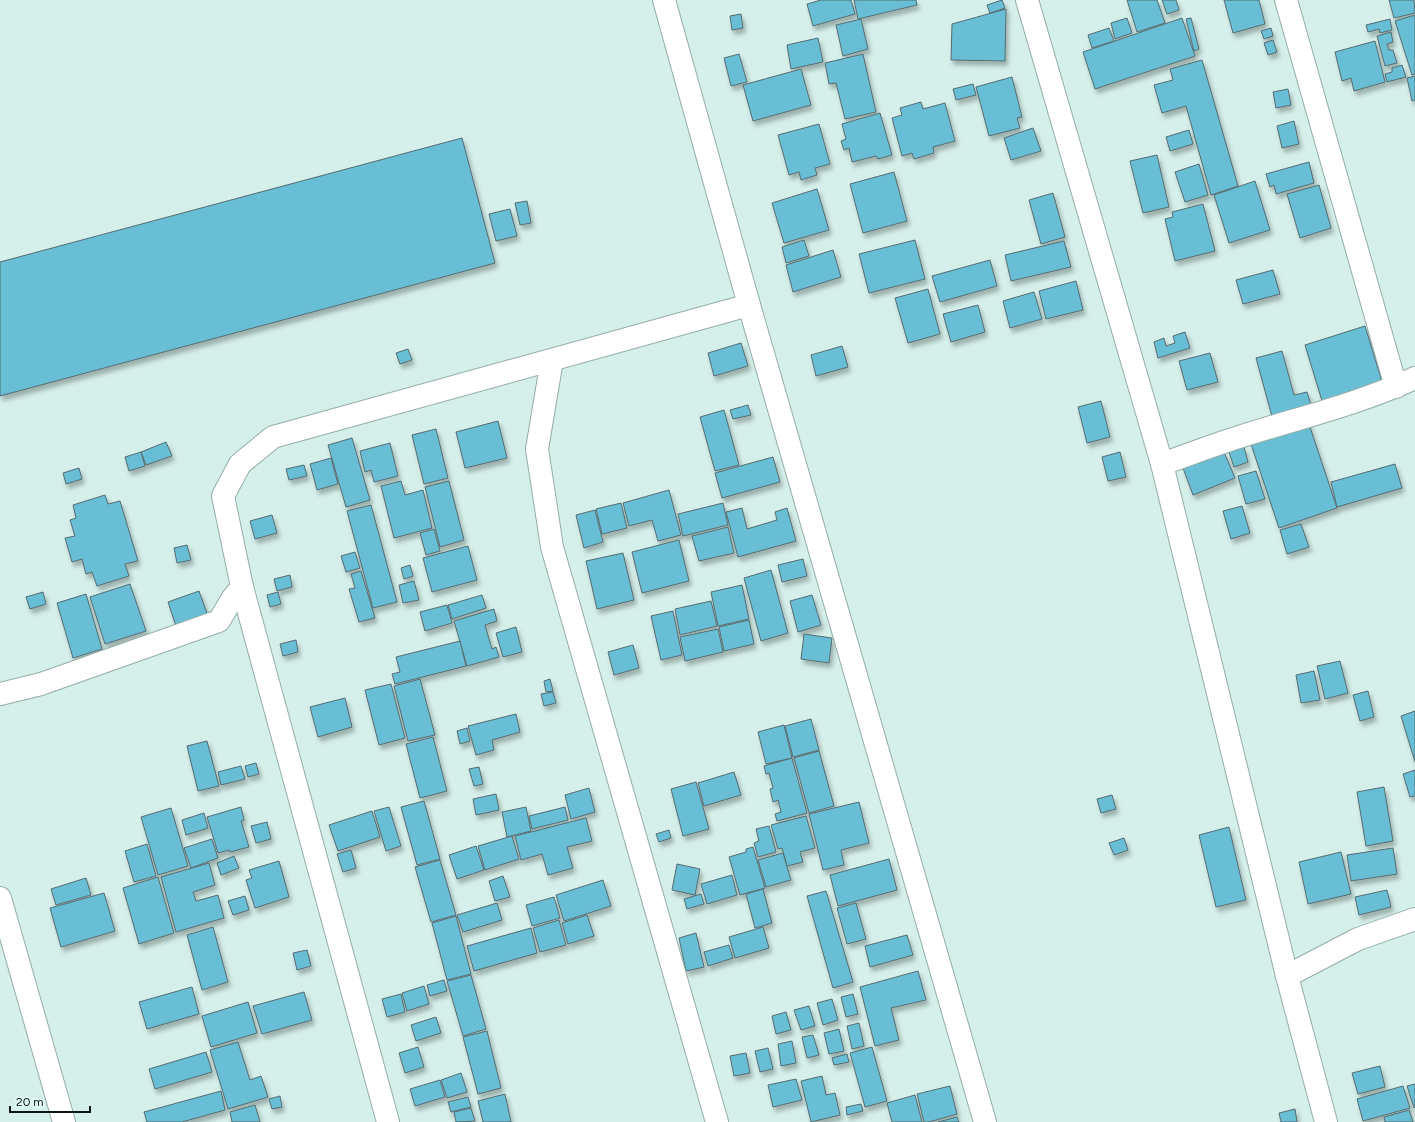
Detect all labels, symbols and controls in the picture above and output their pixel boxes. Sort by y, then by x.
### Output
scale bar [10,1088,90,1114]
text: 20 m [16,1095,44,1109]

